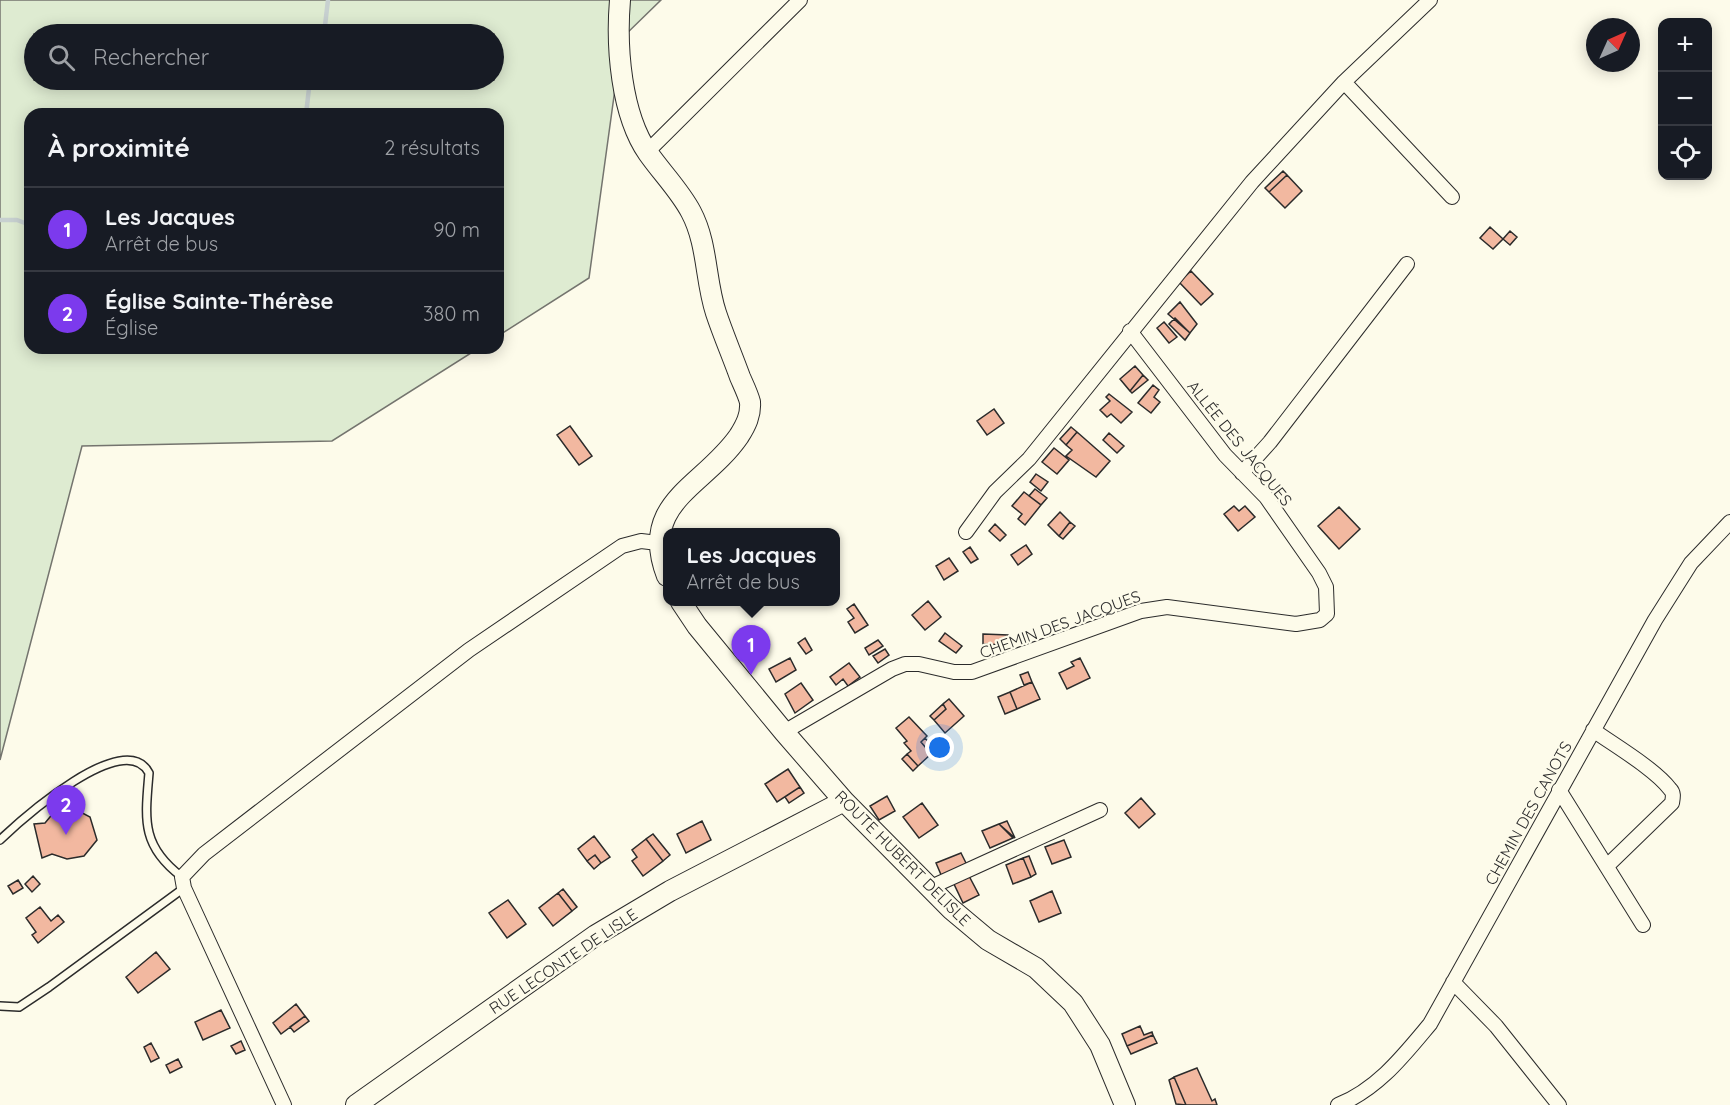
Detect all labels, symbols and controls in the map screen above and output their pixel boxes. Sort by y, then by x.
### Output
north arrow [1586,18,1640,72]
map controls [1658,18,1712,180]
button: + [1658,18,1712,72]
search box [24,24,504,90]
icon: search [45,41,78,74]
text: Rechercher [93,43,209,71]
button: − [1658,72,1712,126]
button: locate [1658,126,1712,180]
text: À proximité [48,131,190,164]
text: 2 résultats [384,135,480,160]
text: Les Jacques [105,203,235,231]
text: 1 [64,217,71,242]
text: 90 m [433,217,480,242]
text: Arrêt de bus [105,231,218,256]
text: Église Sainte-Thérèse [105,287,334,315]
text: 2 [62,301,73,326]
text: 380 m [423,301,480,326]
text: Église [105,315,158,340]
street label: ALLÉE DES JACQUES [1183,376,1297,510]
popup [663,528,840,606]
text: Les Jacques [687,541,816,569]
text: Arrêt de bus [687,569,800,594]
street label: CHEMIN DES JACQUES [977,586,1143,662]
pin: 1 [732,626,771,675]
your location [925,733,954,762]
street label: CHEMIN DES CANOTS [1480,738,1576,888]
pin: 2 [46,786,86,835]
street label: ROUTE HUBERT DELISLE [831,786,975,930]
street label: RUE LECONTE DE LISLE [485,904,641,1018]

